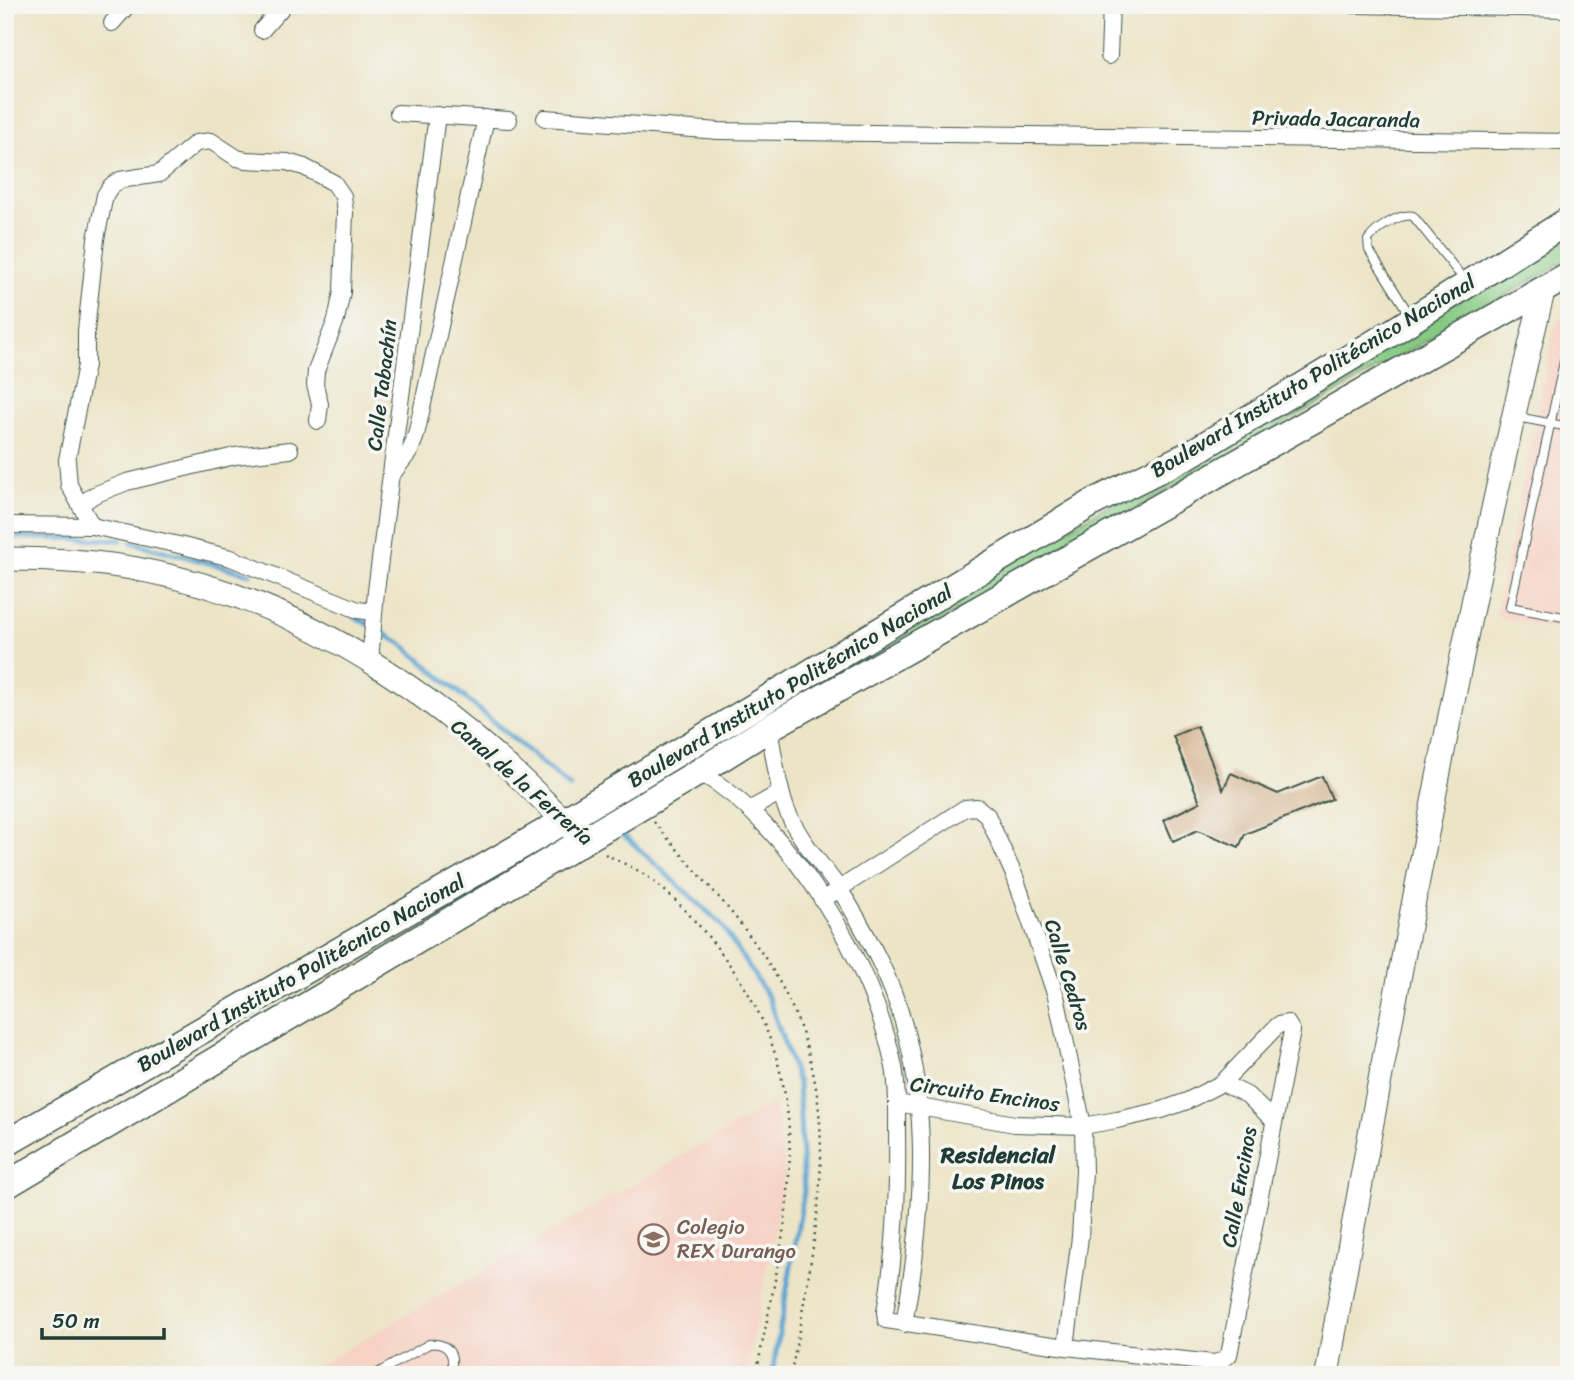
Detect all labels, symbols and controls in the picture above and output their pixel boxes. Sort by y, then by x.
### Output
street label: Privada Jacaranda [1252,99,1421,139]
street label: Boulevard Instituto Politécnico Nacional [1143,263,1484,489]
street label: Calle Tabachín [355,317,409,453]
street label: Boulevard Instituto Politécnico Nacional [620,573,961,799]
street label: Canal de la Ferrería [442,709,603,856]
street label: Boulevard Instituto Politécnico Nacional [130,863,473,1083]
street label: Calle Cedros [1033,914,1103,1036]
street label: Circuito Encinos [908,1065,1062,1123]
street label: Calle Encinos [1210,1123,1268,1250]
district label: Residencial Los Pinos [940,1135,1057,1202]
place label: Colegio REX Durango [677,1208,796,1270]
school or university icon: Colegio REX Durango [637,1222,671,1256]
scale bar [42,1296,164,1340]
text: 50 m [52,1302,100,1340]

